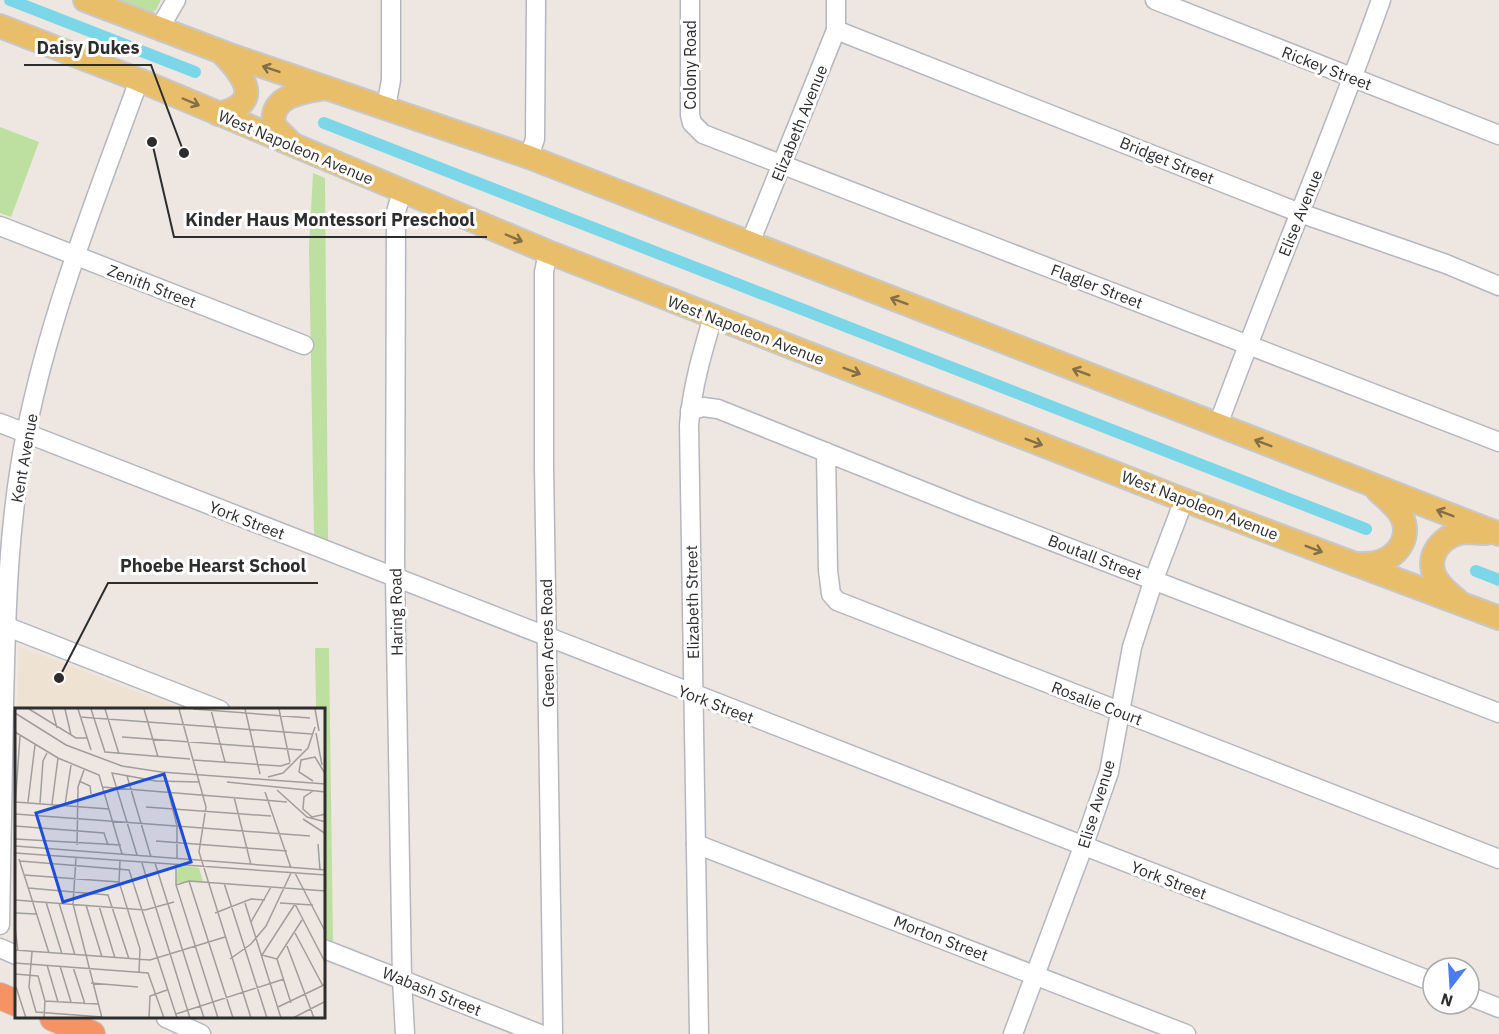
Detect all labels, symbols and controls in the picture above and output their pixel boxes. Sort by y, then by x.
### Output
street label: Colony Road [680,20,700,110]
callout: Daisy Dukes [24,29,151,65]
text: Daisy Dukes [36,36,140,59]
street label: Rickey Street [1279,42,1375,94]
one-way arrow [262,62,281,73]
street label: Elizabeth Avenue [767,62,832,184]
one-way arrow [181,97,199,108]
street label: West Napoleon Avenue [216,105,377,189]
street label: Bridget Street [1117,132,1217,188]
street label: Elise Avenue [1274,167,1326,259]
callout: Kinder Haus Montessori Preschool [174,201,487,237]
text: Kinder Haus Montessori Preschool [185,208,475,231]
one-way arrow [505,233,523,244]
street label: Flagler Street [1048,259,1146,313]
street label: Zenith Street [105,260,199,312]
street label: West Napoleon Avenue [665,291,827,369]
one-way arrow [891,295,909,306]
one-way arrow [842,366,861,377]
one-way arrow [1072,366,1091,377]
street label: Kent Avenue [6,412,42,504]
one-way arrow [1254,436,1273,447]
one-way arrow [1024,437,1043,448]
street label: West Napoleon Avenue [1119,466,1281,544]
street label: York Street [206,496,288,544]
one-way arrow [1436,507,1454,518]
street label: Boutall Street [1045,530,1145,584]
one-way arrow [1304,544,1323,555]
street label: Elizabeth Street [681,545,703,659]
callout: Phoebe Hearst School [108,547,318,583]
text: Phoebe Hearst School [120,554,306,577]
street label: Haring Road [385,568,407,656]
street label: Green Acres Road [536,579,558,707]
street label: Rosalie Court [1049,677,1145,729]
street label: York Street [675,680,757,728]
inset map [15,708,326,1019]
street label: Elise Avenue [1073,757,1119,851]
street label: York Street [1128,856,1210,904]
street label: Morton Street [891,911,991,965]
north arrow [1421,956,1481,1016]
street label: Wabash Street [380,962,484,1020]
text: N [1438,989,1455,1012]

